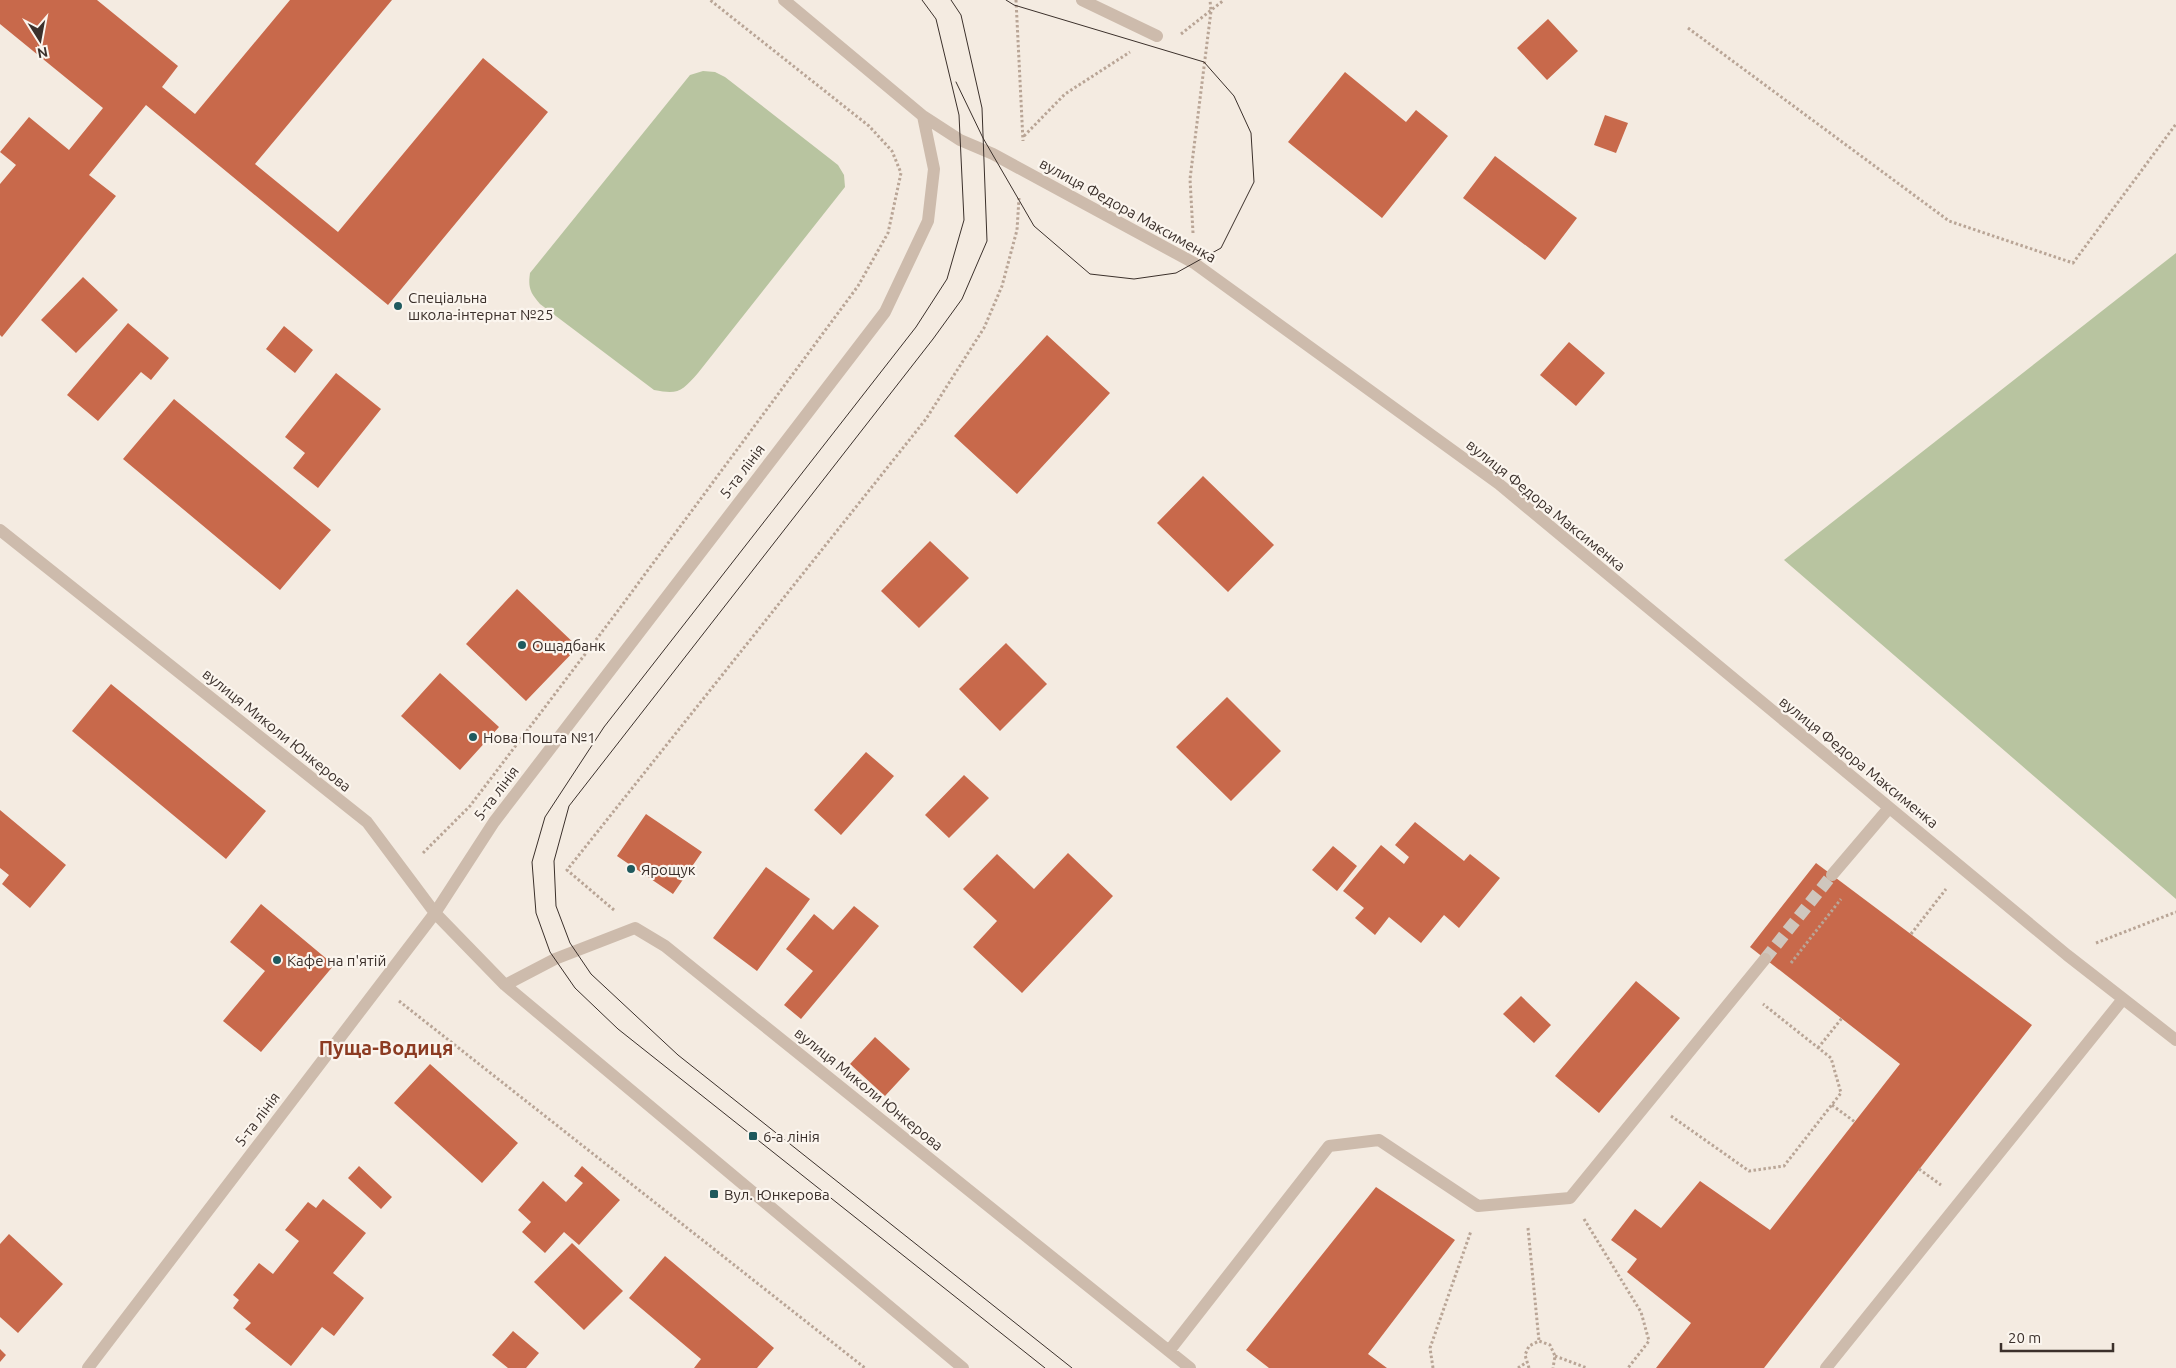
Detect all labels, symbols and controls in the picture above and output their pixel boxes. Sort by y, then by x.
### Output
north arrow [15,15,65,65]
text: N [36,44,49,62]
street label: вулиця Федора Максименка [1037,154,1219,266]
place label: Спеціальна школа-інтернат №25 [408,289,553,323]
marker: Спеціальна школа-інтернат №25 [392,300,404,312]
street label: вулиця Федора Максименка [1463,436,1629,574]
street label: 5-та лінія [716,441,768,501]
place label: Ощадбанк [532,637,606,654]
marker: Ощадбанк [516,639,528,651]
street label: вулиця Миколи Юнкерова [199,665,355,795]
street label: вулиця Федора Максименка [1776,693,1942,831]
place label: Нова Пошта №1 [483,729,596,746]
marker: Нова Пошта №1 [467,731,479,743]
street label: 5-та лінія [470,763,522,823]
place label: Ярощук [641,861,696,878]
marker: Ярощук [625,863,637,875]
place label: Кафе на п'ятій [287,952,386,969]
marker: Кафе на п'ятій [271,954,283,966]
street label: вулиця Миколи Юнкерова [791,1024,947,1154]
district label: Пуща-Водиця [319,1036,453,1059]
street label: 5-та лінія [231,1089,283,1149]
place label: 6-а лінія [763,1128,820,1145]
marker: 6-а лінія [747,1130,759,1142]
place label: Вул. Юнкерова [724,1186,830,1203]
marker: Вул. Юнкерова [708,1188,720,1200]
scale bar [2001,1320,2114,1352]
text: 20 m [2008,1329,2041,1346]

